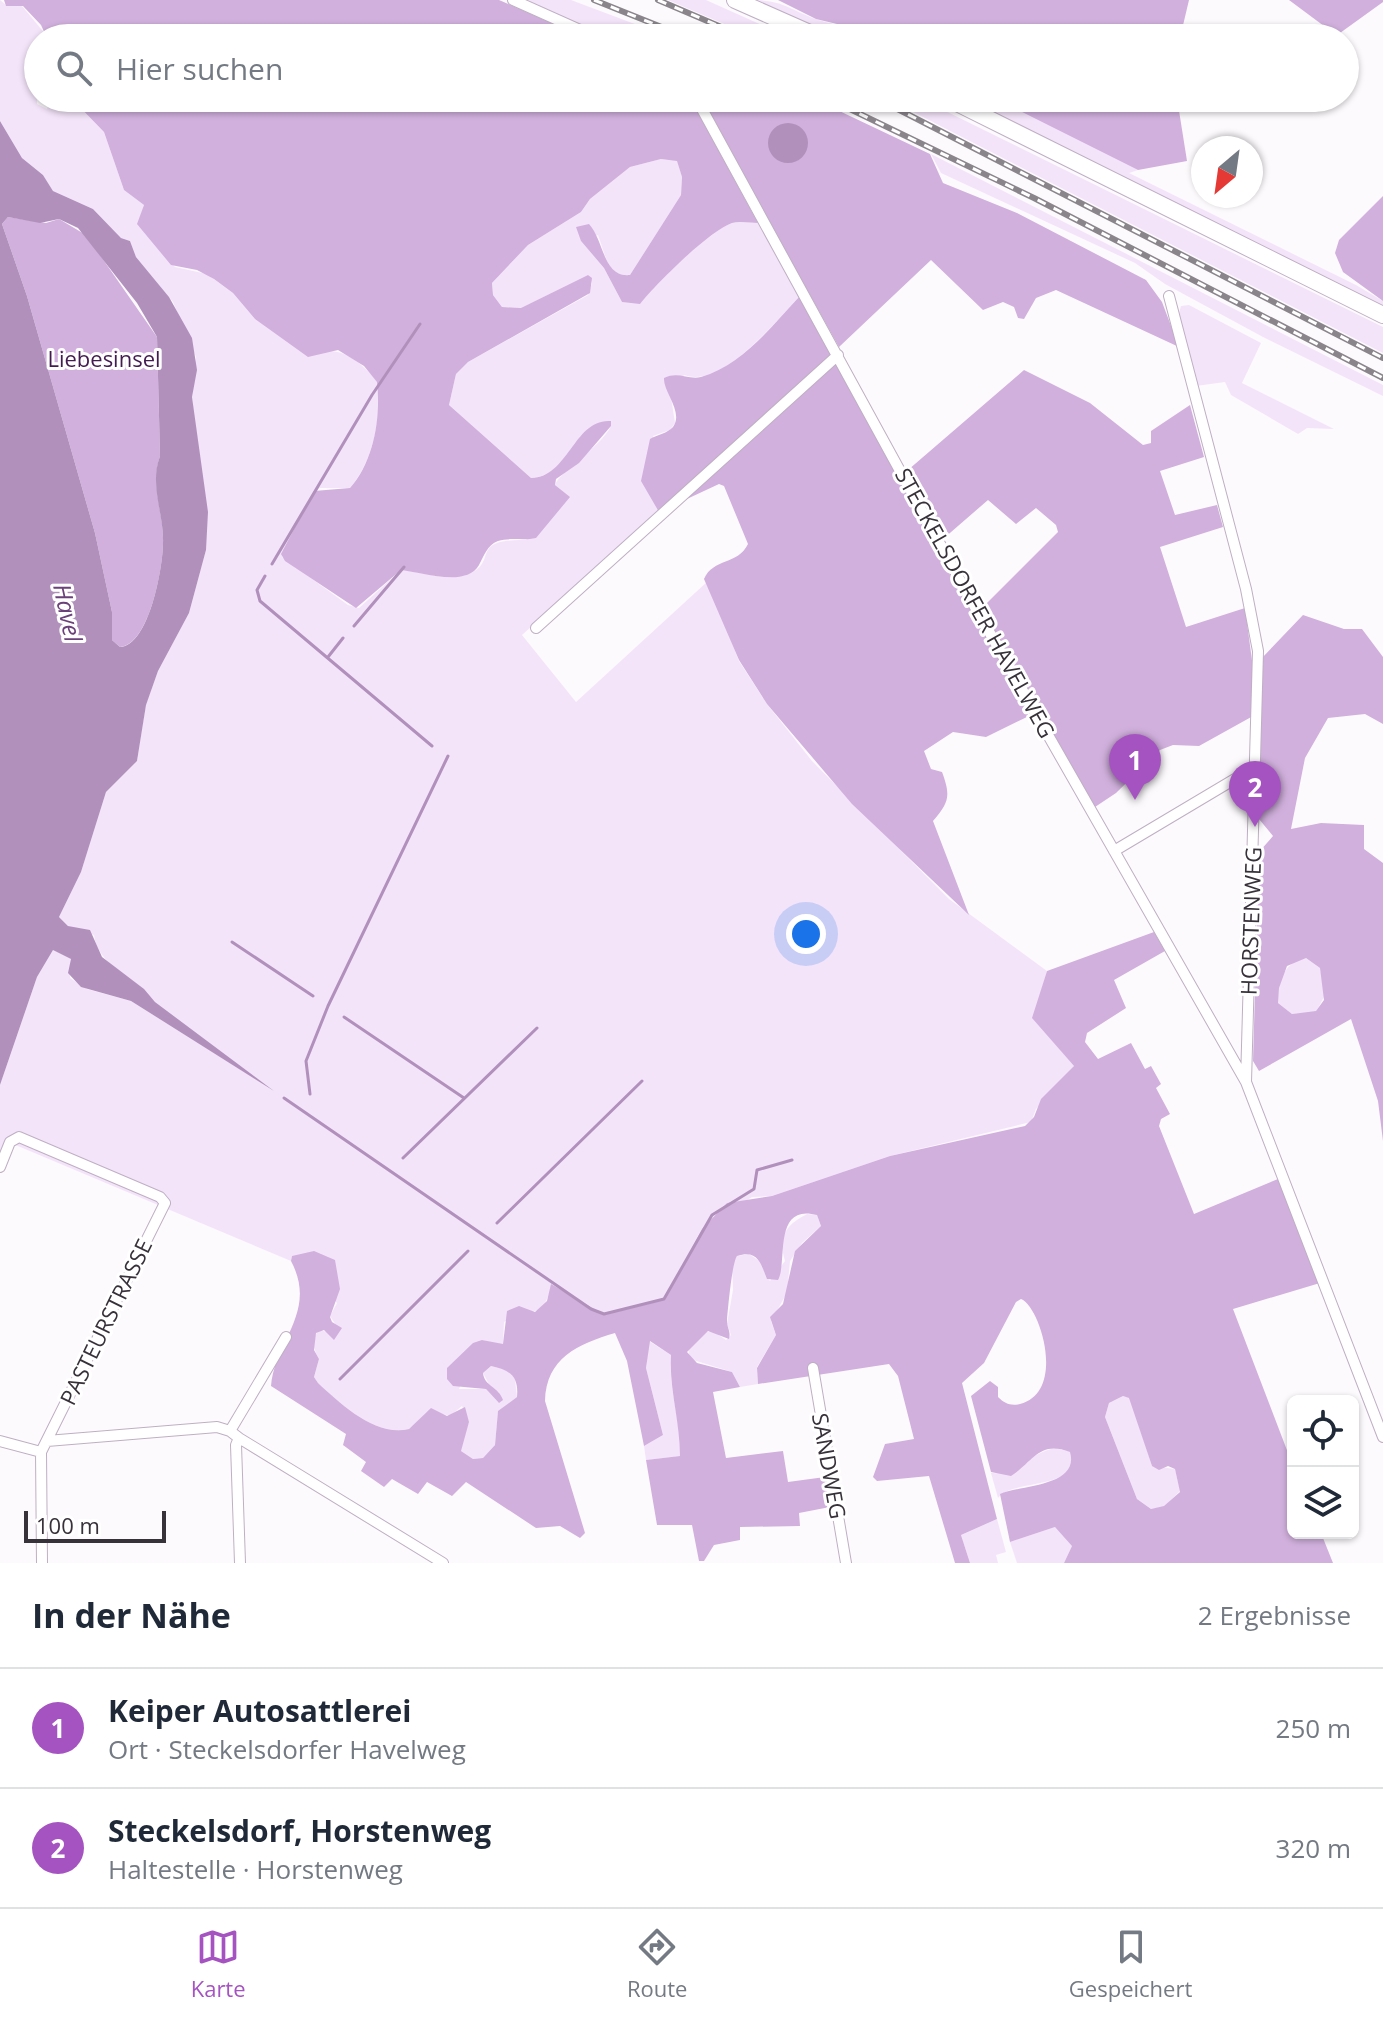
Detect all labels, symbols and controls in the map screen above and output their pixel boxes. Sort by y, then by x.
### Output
search box [24,24,1359,112]
icon: search [52,46,96,90]
text: Hier suchen [116,48,283,89]
north arrow [1191,136,1263,208]
park label: Liebesinsel [47,343,161,373]
street label: STECKELSDORFER HAVELWEG [889,462,1063,743]
water label: Havel [46,580,91,646]
pin: 1 [1109,734,1161,800]
pin: 2 [1229,761,1281,827]
street label: HORSTENWEG [1232,846,1268,996]
your location [786,914,826,954]
street label: PASTEURSTRASSE [52,1234,158,1410]
map controls [1287,1395,1359,1539]
button: locate [1287,1395,1359,1467]
street label: SANDWEG [806,1411,854,1521]
button: layers [1287,1467,1359,1539]
scale bar [24,1507,166,1543]
text: 100 m [36,1510,100,1540]
text: In der Nähe [32,1592,231,1638]
text: 2 Ergebnisse [1198,1597,1351,1633]
text: Keiper Autosattlerei [108,1690,411,1731]
text: 1 [51,1710,65,1746]
text: 250 m [1276,1710,1351,1746]
text: Ort · Steckelsdorfer Havelweg [108,1731,466,1767]
text: Steckelsdorf, Horstenweg [108,1810,491,1851]
text: 2 [51,1830,65,1866]
text: 320 m [1276,1830,1351,1866]
text: Haltestelle · Horstenweg [108,1851,403,1887]
tab: Karte [191,1925,246,2003]
tab: Route [627,1925,687,2003]
tab: Gespeichert [1069,1925,1192,2003]

